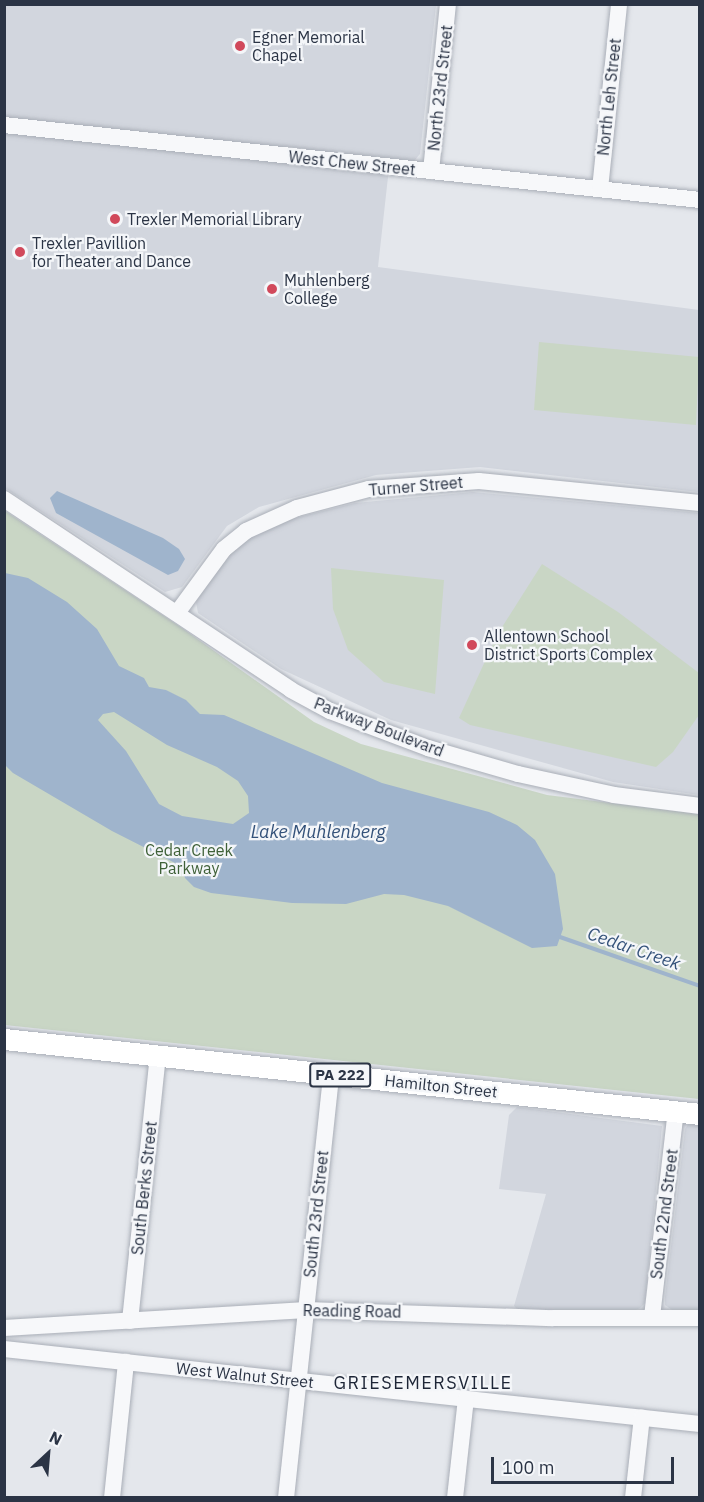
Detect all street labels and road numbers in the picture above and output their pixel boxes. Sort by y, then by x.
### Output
street label: North 23rd Street [424,24,456,152]
street label: North Leh Street [593,37,625,157]
street label: West Chew Street [288,147,416,179]
street label: Turner Street [368,472,464,500]
street label: Parkway Boulevard [311,693,447,761]
road number: PA 222 [308,1063,372,1087]
street label: Hamilton Street [384,1071,498,1101]
street label: South Berks Street [127,1120,161,1256]
street label: South 22nd Street [646,1148,682,1280]
street label: South 23rd Street [300,1149,332,1279]
street label: Reading Road [302,1301,402,1321]
street label: West Walnut Street [175,1358,315,1392]

